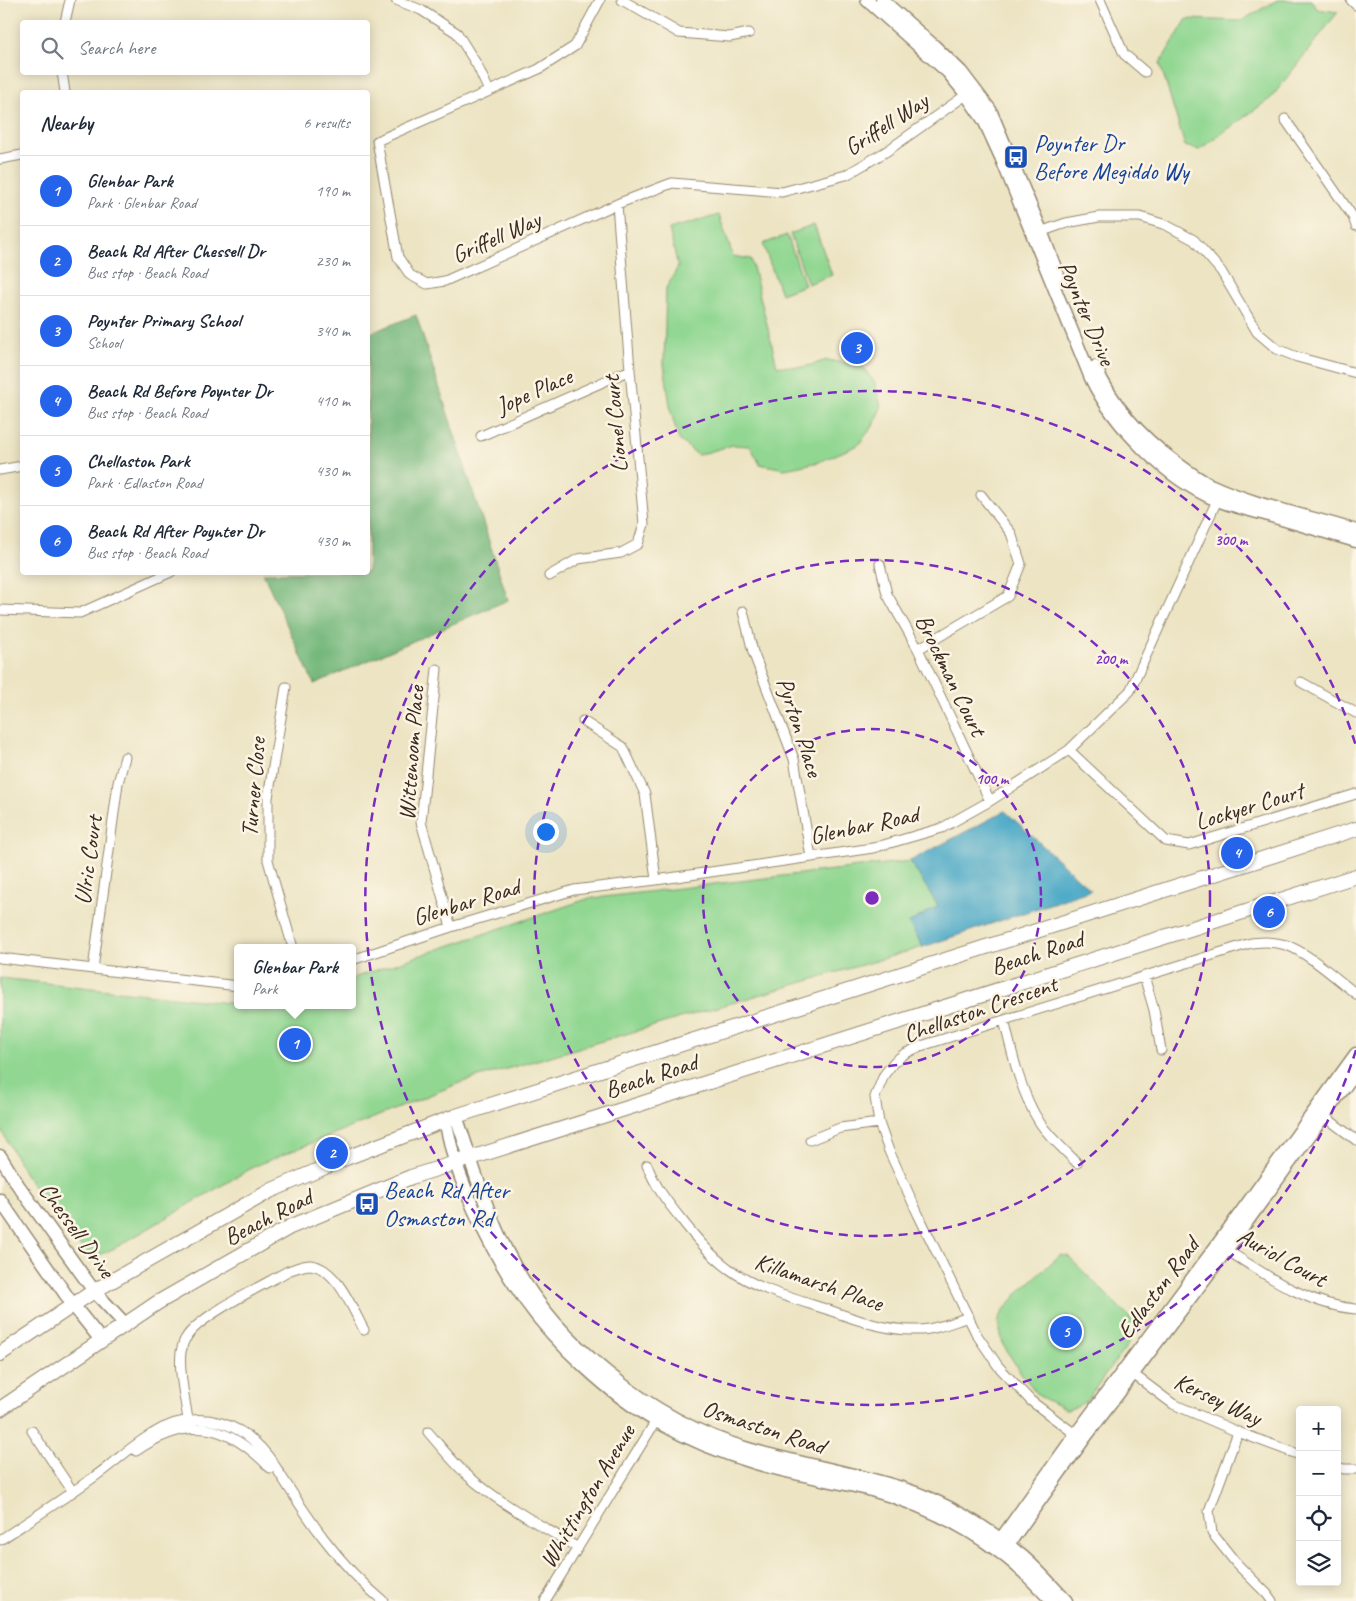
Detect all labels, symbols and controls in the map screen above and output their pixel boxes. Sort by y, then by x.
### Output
search box [20,20,370,75]
icon: search [38,34,66,62]
text: Search here [78,36,155,60]
street label: Griffell Way [838,85,935,162]
text: Nearby [40,110,93,136]
text: 6 results [303,113,350,133]
place label: Poynter Dr Before Megiddo Wy [1034,128,1190,186]
bus stop icon: Poynter Dr Before Megiddo Wy [1003,144,1029,170]
text: Glenbar Park [87,169,173,193]
text: 1 [52,181,60,201]
text: 190 m [316,181,350,201]
text: Park · Glenbar Road [87,193,197,213]
street label: Griffell Way [447,203,547,270]
text: Beach Rd After Chessell Dr [87,239,265,263]
text: 2 [52,251,60,271]
text: 230 m [316,251,350,271]
street label: Poynter Drive [1052,256,1123,372]
text: Bus stop · Beach Road [87,263,207,283]
text: Poynter Primary School [87,309,241,333]
text: 3 [52,321,60,341]
text: 340 m [316,321,350,341]
pin: 3 [841,329,873,367]
text: School [87,333,121,353]
street label: Jope Place [490,360,579,421]
street label: Lionel Court [596,372,634,474]
text: Beach Rd Before Poynter Dr [87,379,272,403]
text: 4 [52,391,60,411]
text: 410 m [316,391,350,411]
text: Bus stop · Beach Road [87,403,207,423]
text: Chellaston Park [87,449,190,473]
text: 5 [53,461,59,481]
text: 430 m [316,461,350,481]
text: Park · Edlaston Road [87,473,202,493]
text: Beach Rd After Poynter Dr [87,519,264,543]
text: 6 [52,531,60,551]
text: 430 m [316,531,350,551]
text: 300 m [1215,531,1249,550]
text: Bus stop · Beach Road [87,543,207,563]
street label: Brockman Court [909,609,994,743]
text: 200 m [1095,650,1129,669]
street label: Pyrton Place [770,674,831,782]
street label: Wittenoom Place [391,683,431,821]
street label: Turner Close [234,734,272,838]
text: 100 m [976,770,1010,789]
street label: Lockyer Court [1191,774,1310,837]
street label: Glenbar Road [807,798,924,851]
street label: Ulric Court [67,812,109,906]
your location [533,819,559,845]
pin: 4 [1221,834,1253,872]
street label: Glenbar Road [409,871,526,932]
centre of rings [863,889,881,907]
pin: 6 [1253,893,1285,931]
street label: Beach Road [987,923,1090,982]
popup [234,944,356,1009]
text: Glenbar Park [252,955,338,979]
street label: Chellaston Crescent [899,968,1063,1049]
text: Park [252,979,278,999]
pin: 1 [279,1025,311,1063]
street label: Beach Road [601,1046,704,1105]
pin: 2 [316,1134,348,1172]
place label: Beach Rd After Osmaston Rd [384,1175,511,1233]
street label: Chessell Drive [32,1176,123,1286]
street label: Beach Road [219,1180,321,1252]
bus stop icon: Beach Rd After Osmaston Rd [354,1191,380,1217]
street label: Auriol Court [1232,1220,1334,1295]
street label: Edlaston Road [1110,1229,1208,1345]
street label: Killamarsh Place [751,1246,889,1319]
pin: 5 [1050,1313,1082,1351]
street label: Kersey Way [1170,1366,1268,1433]
street label: Osmaston Road [699,1393,833,1462]
map controls [1296,1406,1341,1586]
button: + [1296,1406,1341,1451]
street label: Whittington Avenue [533,1417,643,1573]
button: − [1296,1451,1341,1496]
button: locate [1296,1496,1341,1541]
button: layers [1296,1541,1341,1586]

